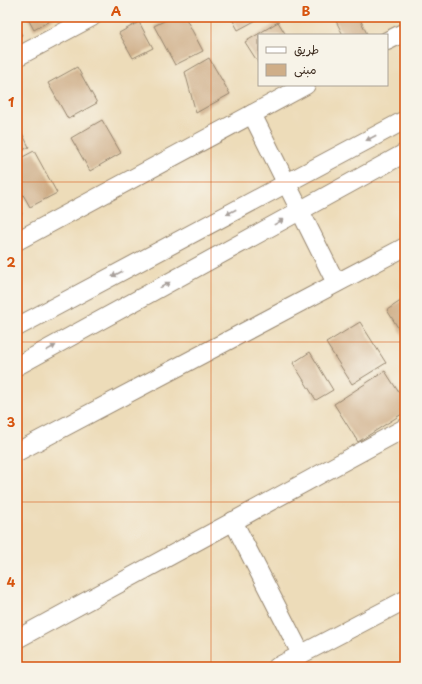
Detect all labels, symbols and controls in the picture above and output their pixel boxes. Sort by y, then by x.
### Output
text: A [111,1,121,20]
text: B [302,1,311,20]
legend [258,34,388,86]
text: طريق [294,40,319,58]
text: مبنى [294,60,317,78]
text: 1 [8,92,14,111]
one-way arrow [365,135,376,141]
one-way arrow [225,209,237,216]
one-way arrow [273,219,285,225]
text: 2 [6,252,16,271]
one-way arrow [111,270,122,277]
one-way arrow [159,281,171,288]
one-way arrow [45,344,57,351]
text: 3 [7,412,16,431]
text: 4 [7,572,16,591]

